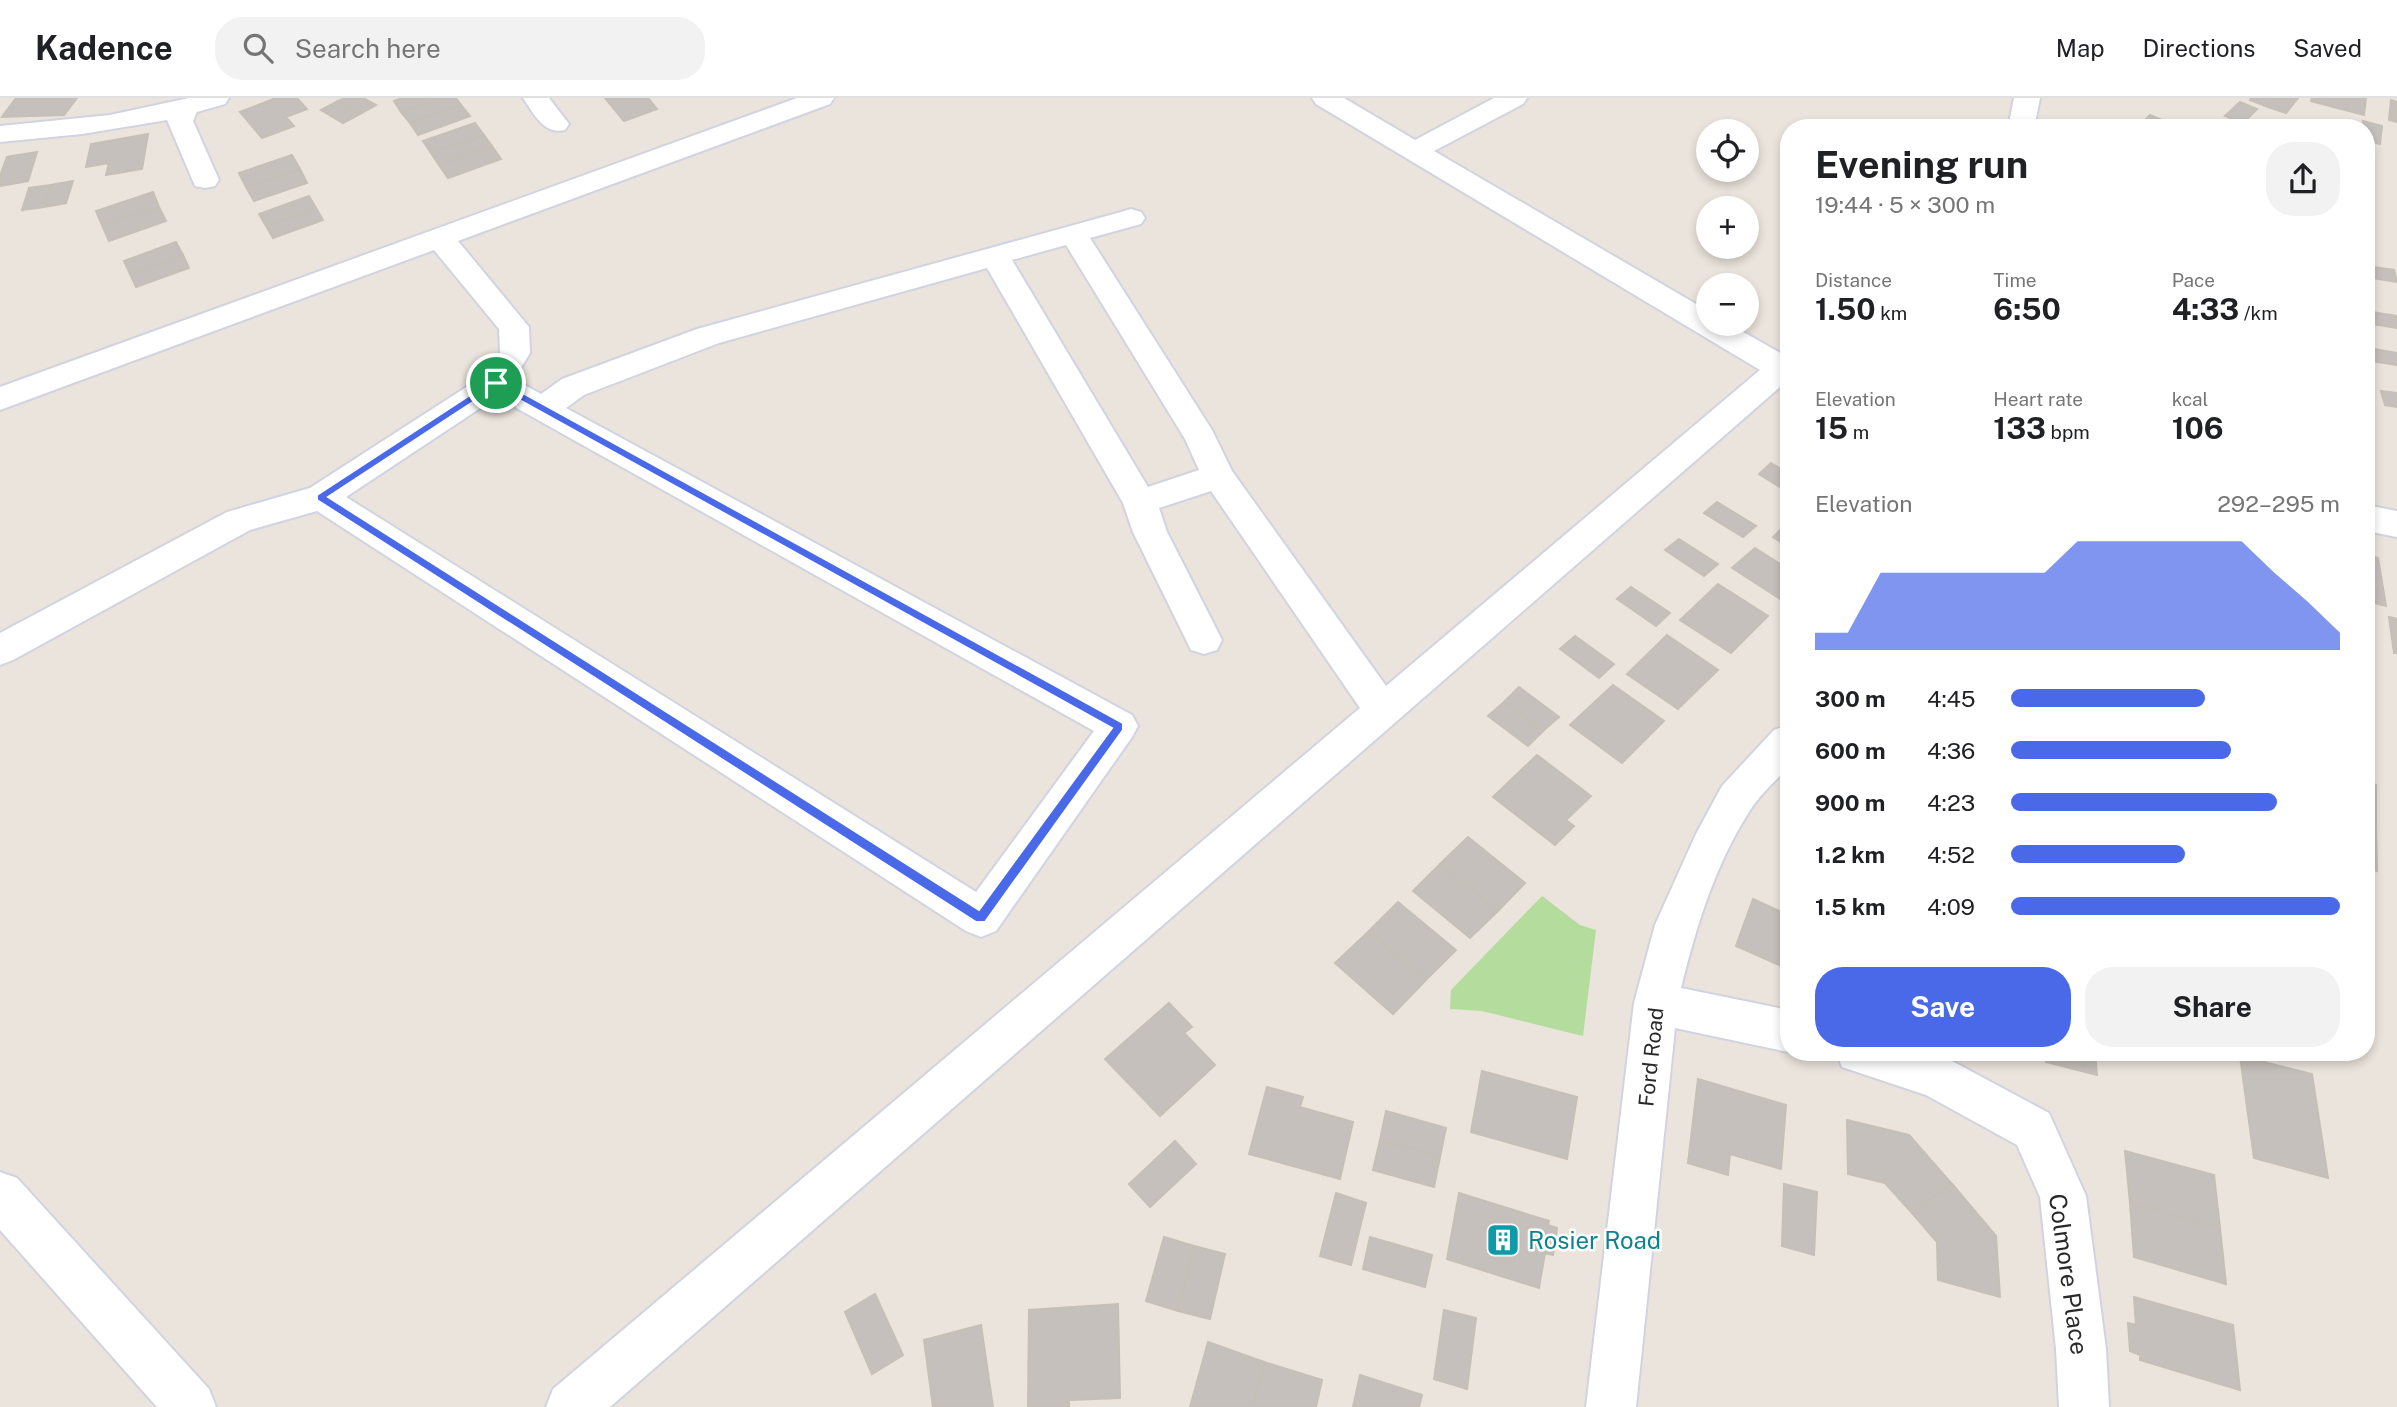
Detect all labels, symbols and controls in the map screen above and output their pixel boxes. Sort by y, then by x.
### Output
search box [215,17,705,80]
text: Kadence [35,29,173,67]
icon: search [239,29,277,67]
text: Search here [295,33,441,64]
text: Map [2056,34,2105,62]
text: Directions [2143,34,2255,62]
text: Saved [2293,34,2362,62]
map controls [1696,119,1759,336]
button: locate [1696,119,1759,182]
text: Evening run [1815,142,2028,187]
button: share [2266,142,2340,216]
text: 19:44 · 5 × 300 m [1815,191,1995,218]
button: + [1696,196,1759,259]
text: Distance [1815,269,1892,291]
text: Time [1993,269,2037,291]
text: Pace [2172,269,2215,291]
button: − [1696,273,1759,336]
text: 1.50 [1815,291,1876,327]
text: 6:50 [1993,291,2061,327]
text: 4:33 [2172,291,2239,327]
text: km [1876,302,1907,324]
text: /km [2239,302,2278,324]
pin [466,353,526,413]
icon: arrive [477,364,515,402]
text: Elevation [1815,388,1896,410]
text: Heart rate [1993,388,2083,410]
text: kcal [2172,388,2208,410]
text: 15 [1815,410,1848,446]
text: 133 [1993,410,2046,446]
text: 106 [2172,410,2224,446]
text: m [1848,421,1869,443]
text: bpm [2046,421,2090,443]
text: Elevation [1815,490,1913,517]
text: 292–295 m [2217,490,2340,517]
text: 300 m [1815,685,1886,712]
text: 4:45 [1927,685,1975,712]
text: 600 m [1815,737,1885,764]
text: 4:36 [1927,737,1975,764]
text: 900 m [1815,789,1885,816]
text: 4:23 [1927,789,1975,816]
text: 1.2 km [1815,841,1885,868]
text: 4:52 [1927,841,1975,868]
text: 1.5 km [1815,893,1886,920]
text: 4:09 [1927,893,1975,920]
button: Save [1815,967,2071,1047]
button: Share [2085,967,2340,1047]
street label: Ford Road [1633,1006,1669,1108]
street label: Colmore Place [2044,1192,2094,1356]
building icon: Rosier Road [1484,1221,1522,1259]
place label: Rosier Road [1528,1226,1661,1254]

